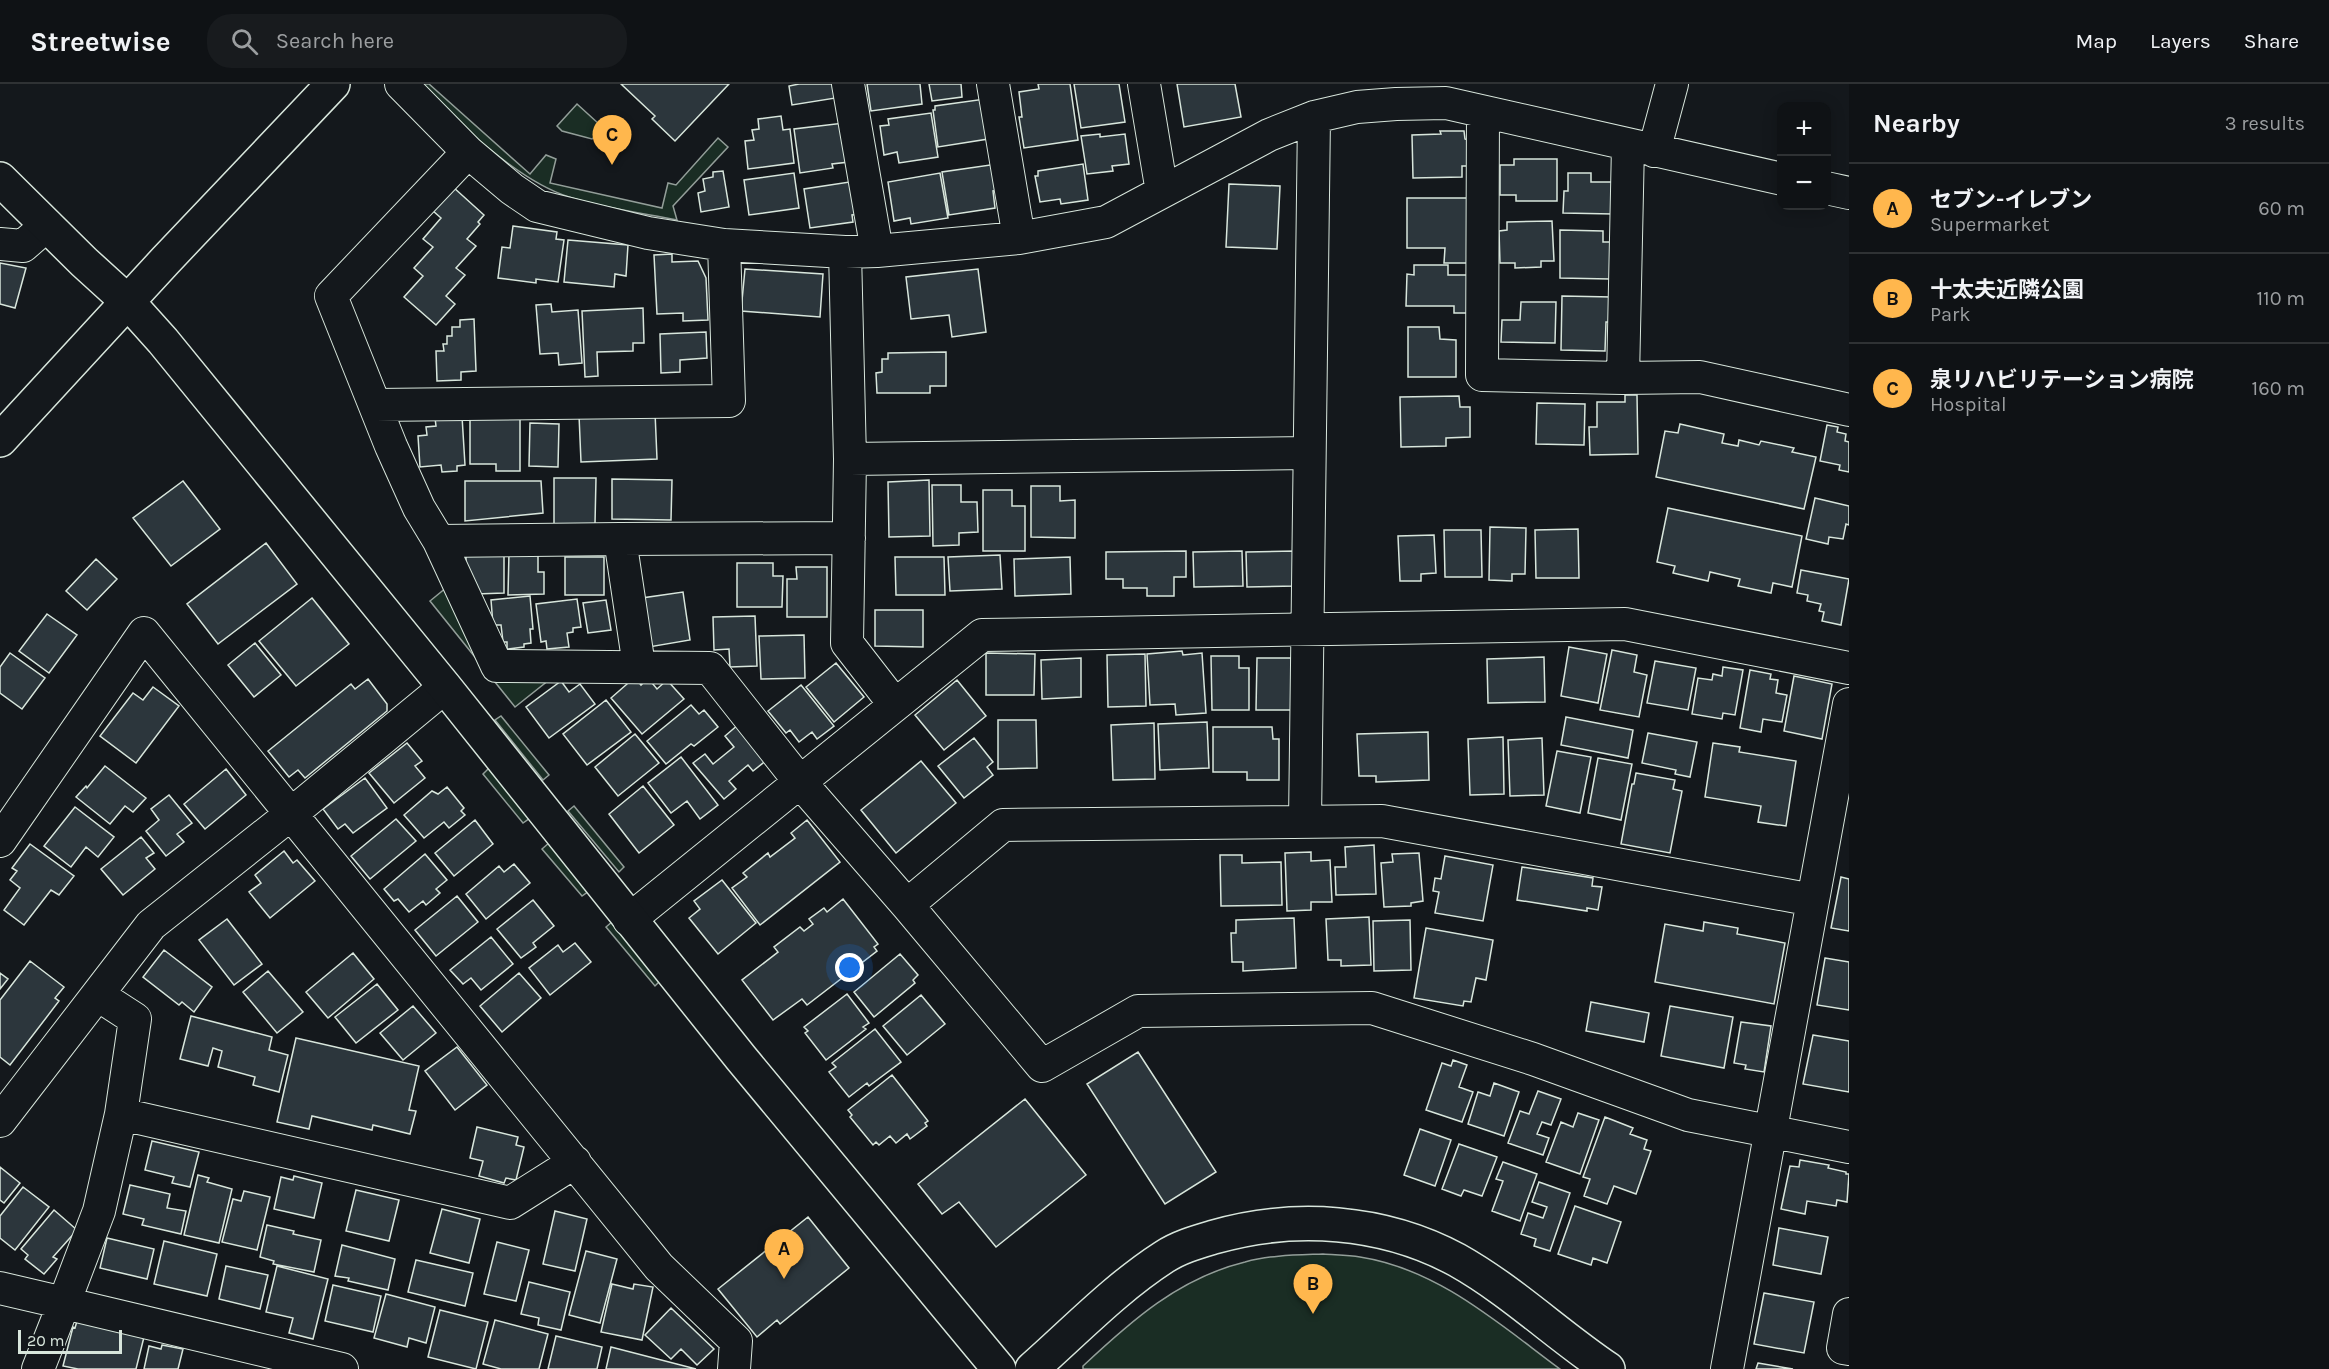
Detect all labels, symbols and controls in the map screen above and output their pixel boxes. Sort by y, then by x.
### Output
search box [207,14,627,68]
text: Streetwise [30,25,171,58]
icon: search [228,25,261,58]
text: Search here [276,28,394,54]
text: Map [2075,29,2117,53]
text: Layers [2150,29,2211,53]
text: Share [2244,29,2299,53]
map controls [1777,102,1831,210]
button: + [1777,102,1831,156]
text: Nearby [1873,108,1960,139]
text: 3 results [2225,112,2305,135]
pin: C [592,116,632,165]
button: − [1777,156,1831,210]
text: セブン-イレブン [1930,187,2092,213]
text: A [1886,197,1899,220]
text: 60 m [2258,197,2305,220]
text: Supermarket [1930,213,2049,236]
text: 十太夫近隣公園 [1930,277,2084,303]
text: B [1886,287,1899,310]
text: 110 m [2256,287,2305,310]
text: Park [1930,303,1971,326]
text: 泉リハビリテーション病院 [1930,367,2194,393]
text: C [1886,377,1899,400]
text: 160 m [2252,377,2305,400]
text: Hospital [1930,393,2007,416]
your location [835,953,864,982]
pin: A [764,1230,804,1279]
pin: B [1294,1264,1332,1314]
scale bar [18,1327,122,1354]
text: 20 m [27,1331,65,1350]

